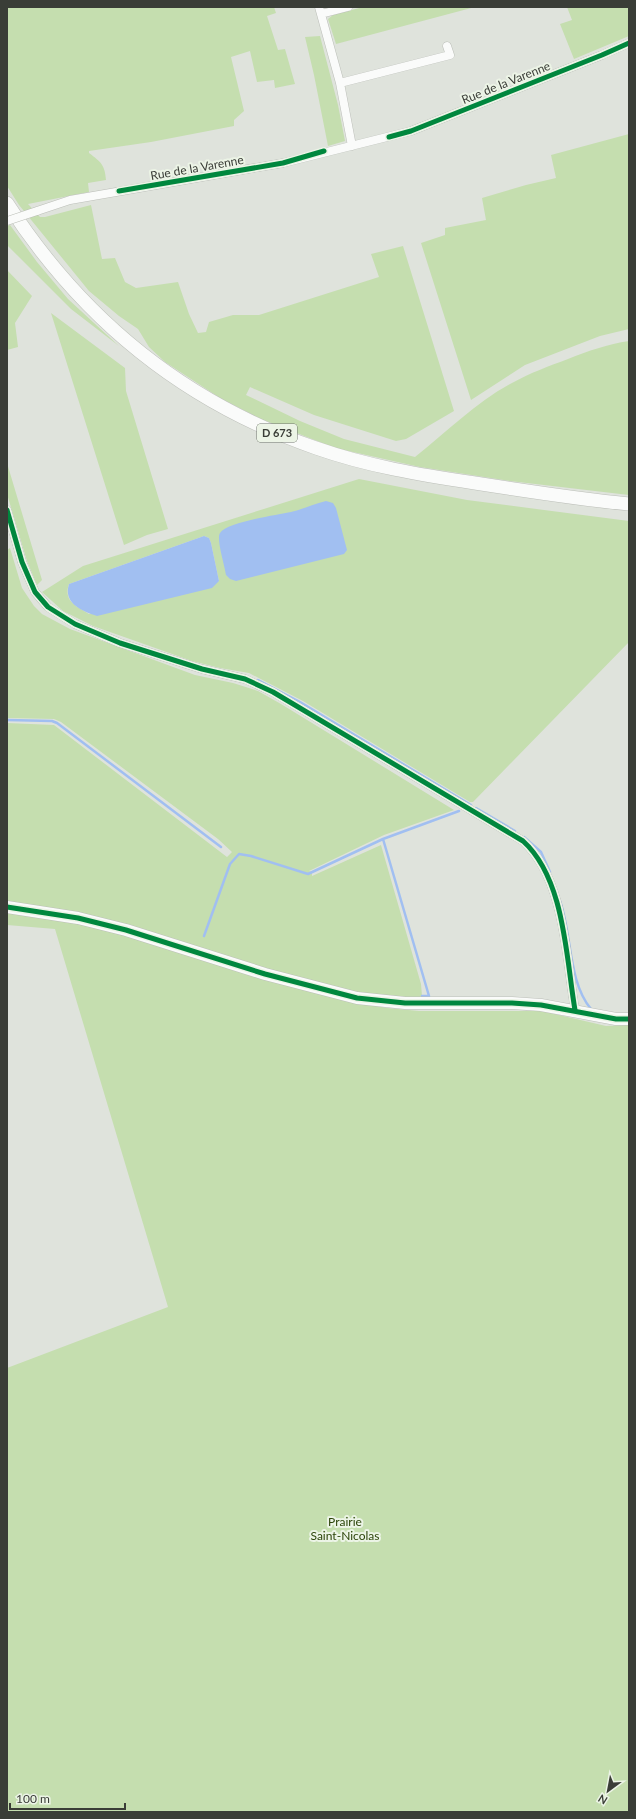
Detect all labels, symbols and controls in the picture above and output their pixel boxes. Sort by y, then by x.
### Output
street label: Rue de la Varenne [459,58,552,107]
street label: Rue de la Varenne [149,152,245,183]
road number: D 673 [257,424,297,442]
park label: Prairie Saint-Nicolas [310,1514,380,1543]
north arrow [588,1771,628,1811]
scale bar [10,1785,125,1811]
text: 100 m [16,1791,50,1806]
text: N [595,1792,609,1808]

